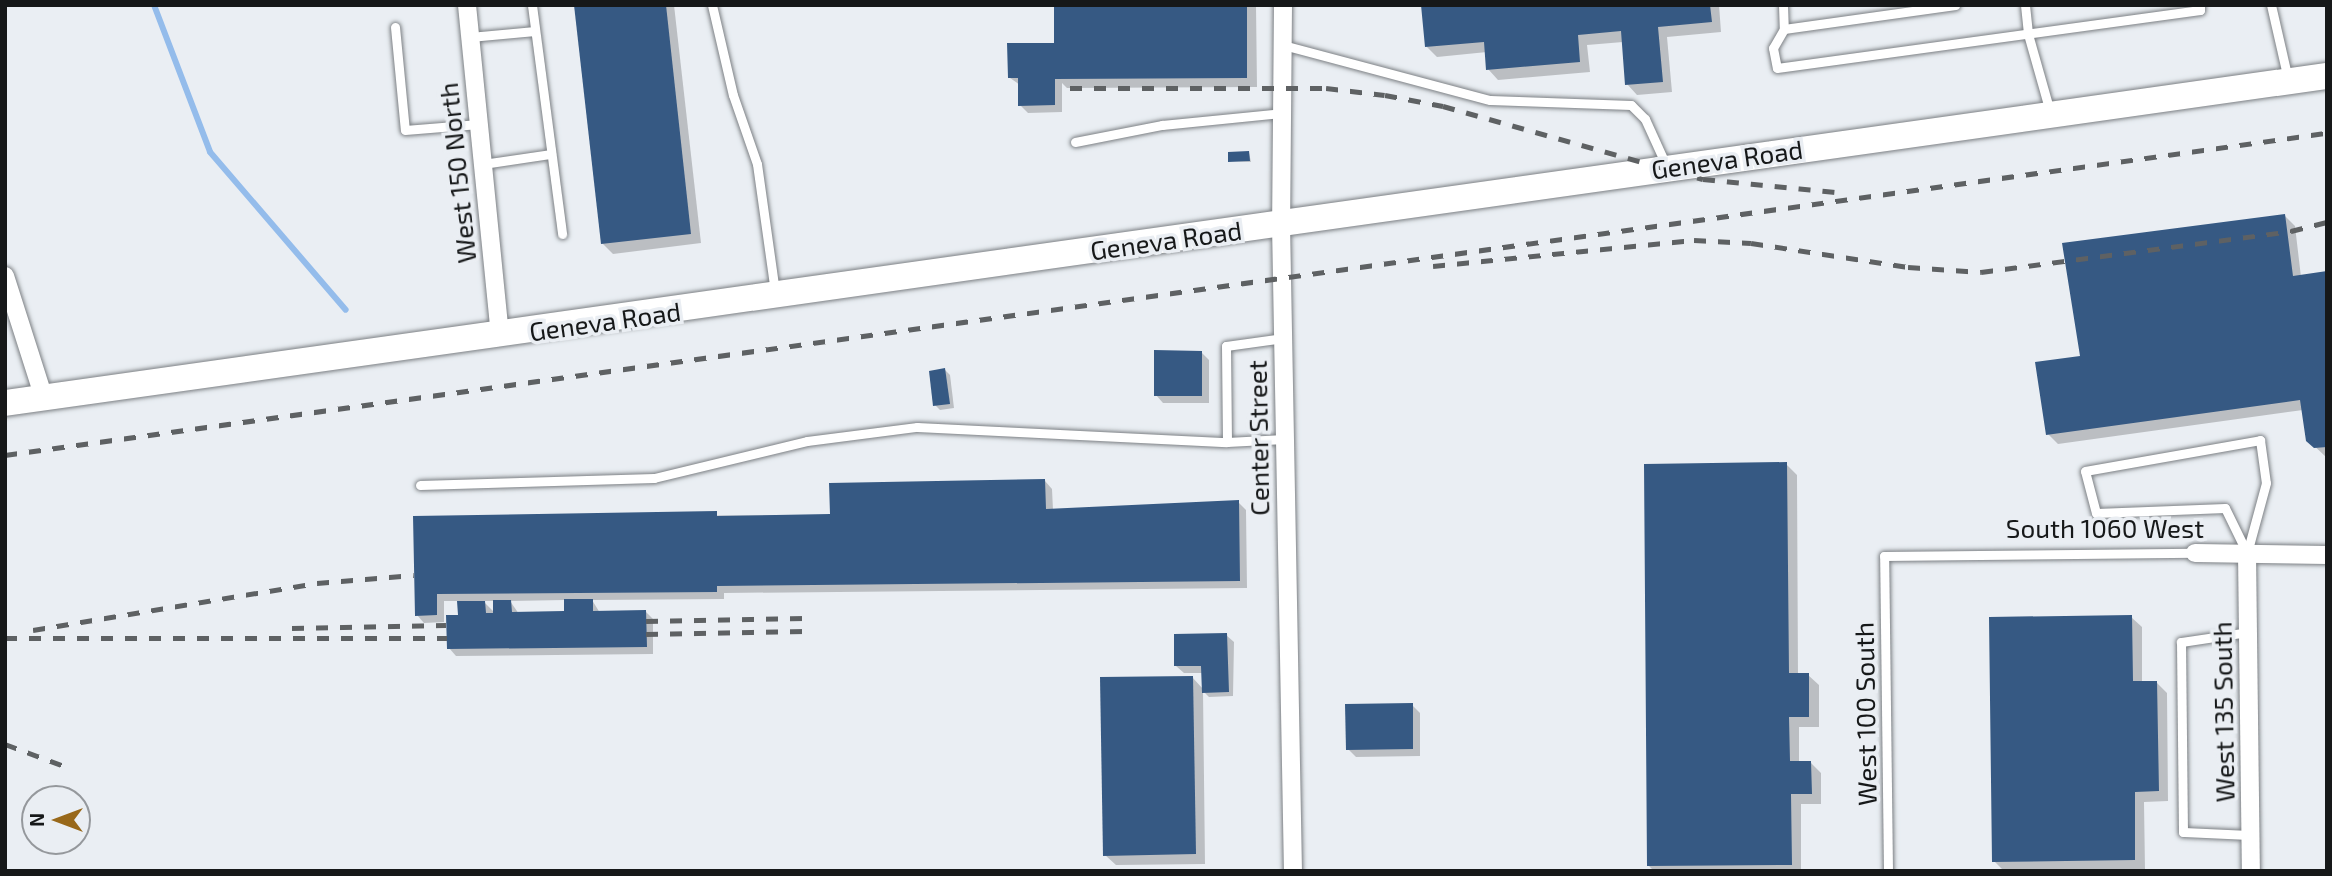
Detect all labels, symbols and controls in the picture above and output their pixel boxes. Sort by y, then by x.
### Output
street label: West 150 North [432,81,482,265]
street label: Geneva Road [1649,133,1805,185]
street label: Geneva Road [1088,214,1244,266]
street label: Geneva Road [527,295,683,347]
street label: Center Street [1241,360,1275,516]
street label: South 1060 West [2006,512,2204,544]
street label: West 135 South [2206,621,2240,803]
street label: West 100 South [1848,622,1882,806]
north arrow [21,785,91,855]
text: N [25,813,48,827]

